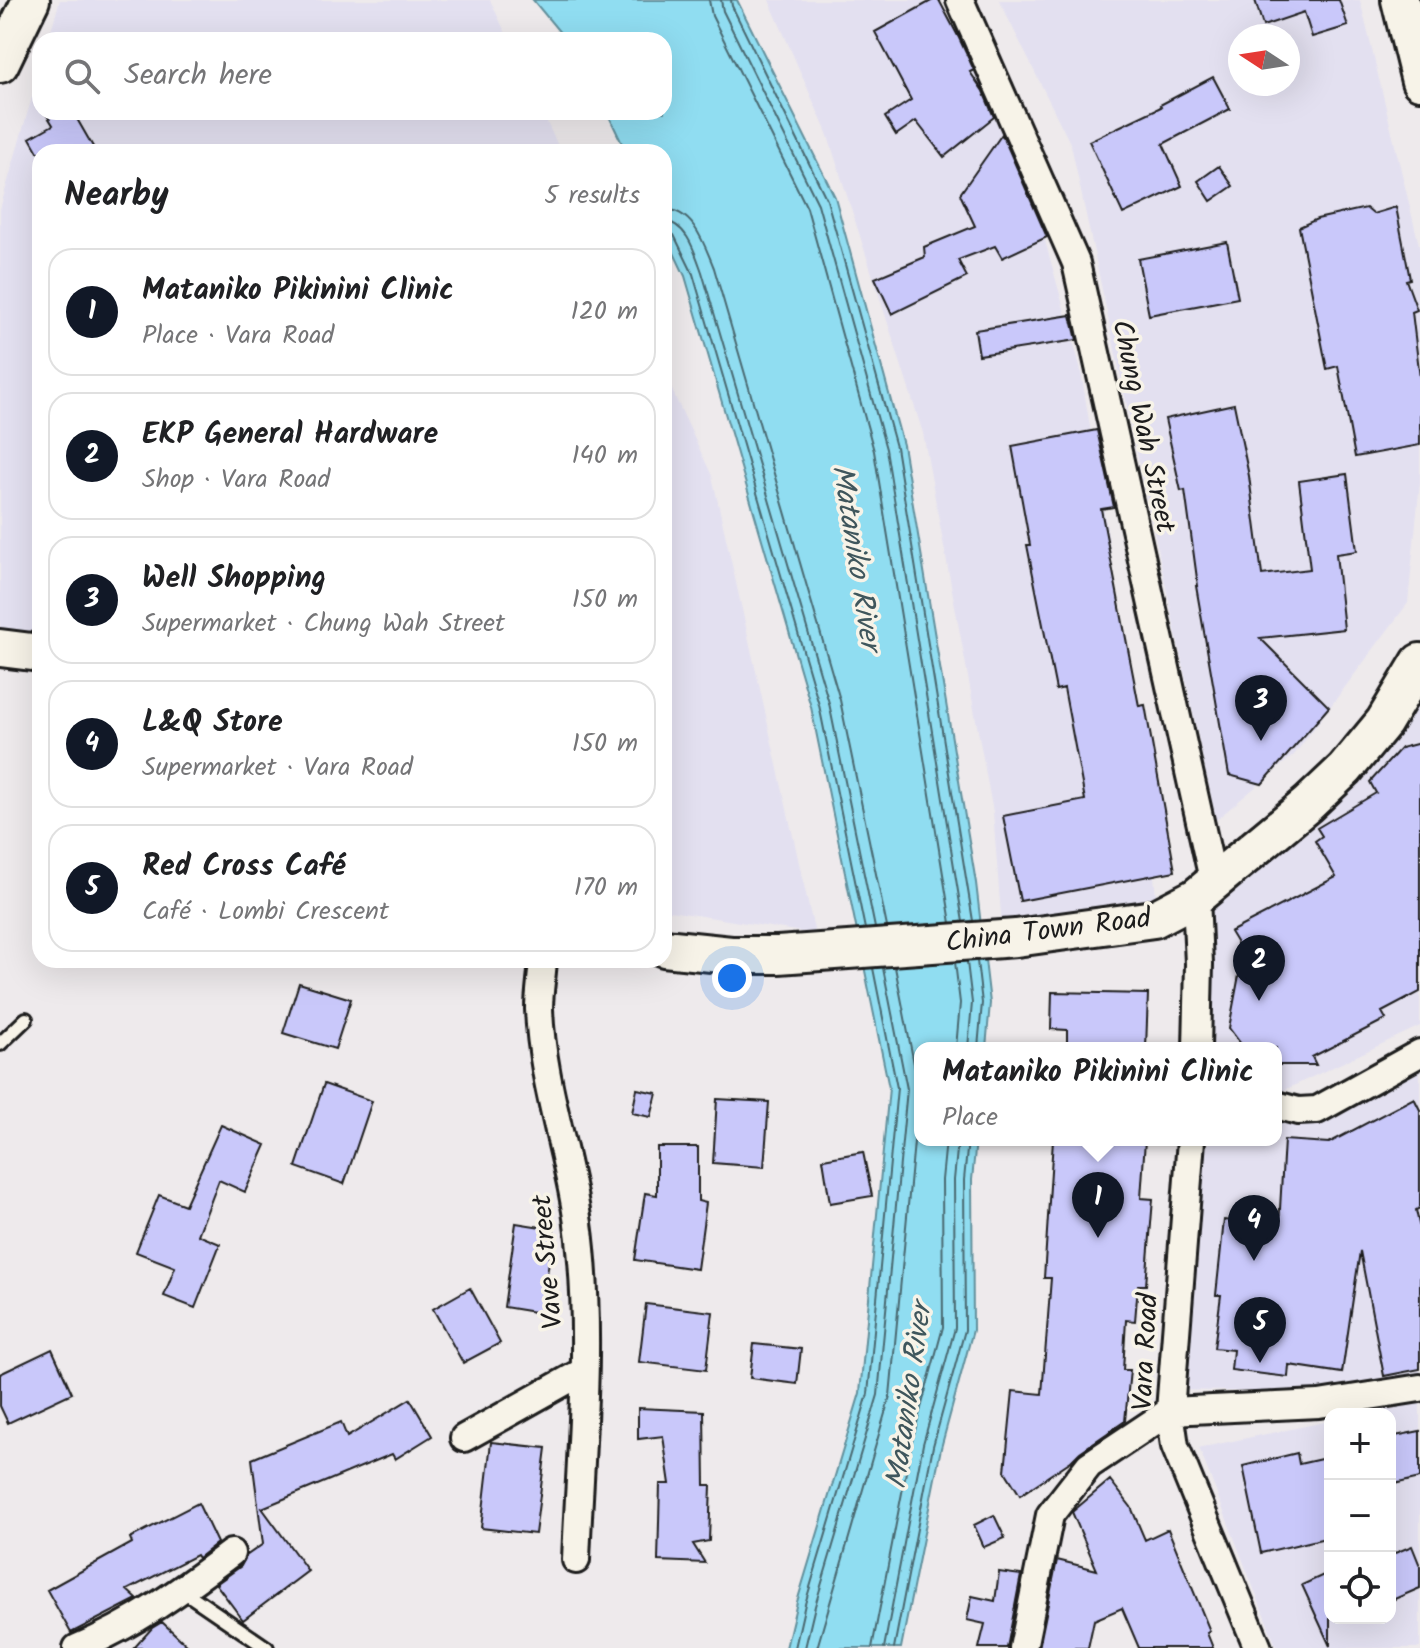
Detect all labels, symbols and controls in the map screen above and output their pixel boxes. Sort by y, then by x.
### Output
north arrow [1228,24,1300,96]
search box [32,32,672,120]
text: Search here [124,52,272,100]
icon: search [60,54,104,98]
text: Nearby [64,169,169,223]
text: 5 results [544,175,640,217]
text: Mataniko Pikinini Clinic [142,267,454,315]
text: 1 [88,291,96,333]
text: 120 m [571,291,638,333]
text: Place · Vara Road [142,315,334,357]
street label: Chung Wah Street [1098,316,1187,538]
text: EKP General Hardware [142,411,438,459]
text: 2 [84,435,100,477]
text: 140 m [571,435,638,477]
text: Shop · Vara Road [142,459,330,501]
water label: Mataniko River [817,461,894,659]
text: Well Shopping [142,555,326,603]
text: 3 [85,579,99,621]
text: 150 m [572,579,638,621]
text: Supermarket · Chung Wah Street [142,603,505,645]
pin: 3 [1235,675,1287,741]
text: L&Q Store [142,699,283,747]
text: 4 [85,723,99,765]
text: 150 m [572,723,638,765]
text: Supermarket · Vara Road [142,747,413,789]
text: Red Cross Café [142,843,346,891]
text: 5 [85,867,99,909]
text: 170 m [574,867,638,909]
text: Café · Lombi Crescent [142,891,389,933]
street label: China Town Road [943,896,1155,966]
pin: 2 [1233,935,1285,1001]
your location [712,958,752,998]
popup [914,1042,1282,1146]
text: Mataniko Pikinini Clinic [942,1049,1254,1097]
text: Place [942,1097,998,1139]
pin: 1 [1072,1172,1124,1238]
street label: Vave Street [520,1192,577,1331]
pin: 4 [1228,1195,1280,1261]
street label: Vara Road [1121,1291,1172,1412]
water label: Mataniko River [873,1294,948,1492]
pin: 5 [1234,1297,1286,1363]
map controls [1324,1408,1396,1624]
button: + [1324,1408,1396,1480]
button: − [1324,1480,1396,1552]
button: locate [1324,1552,1396,1624]

